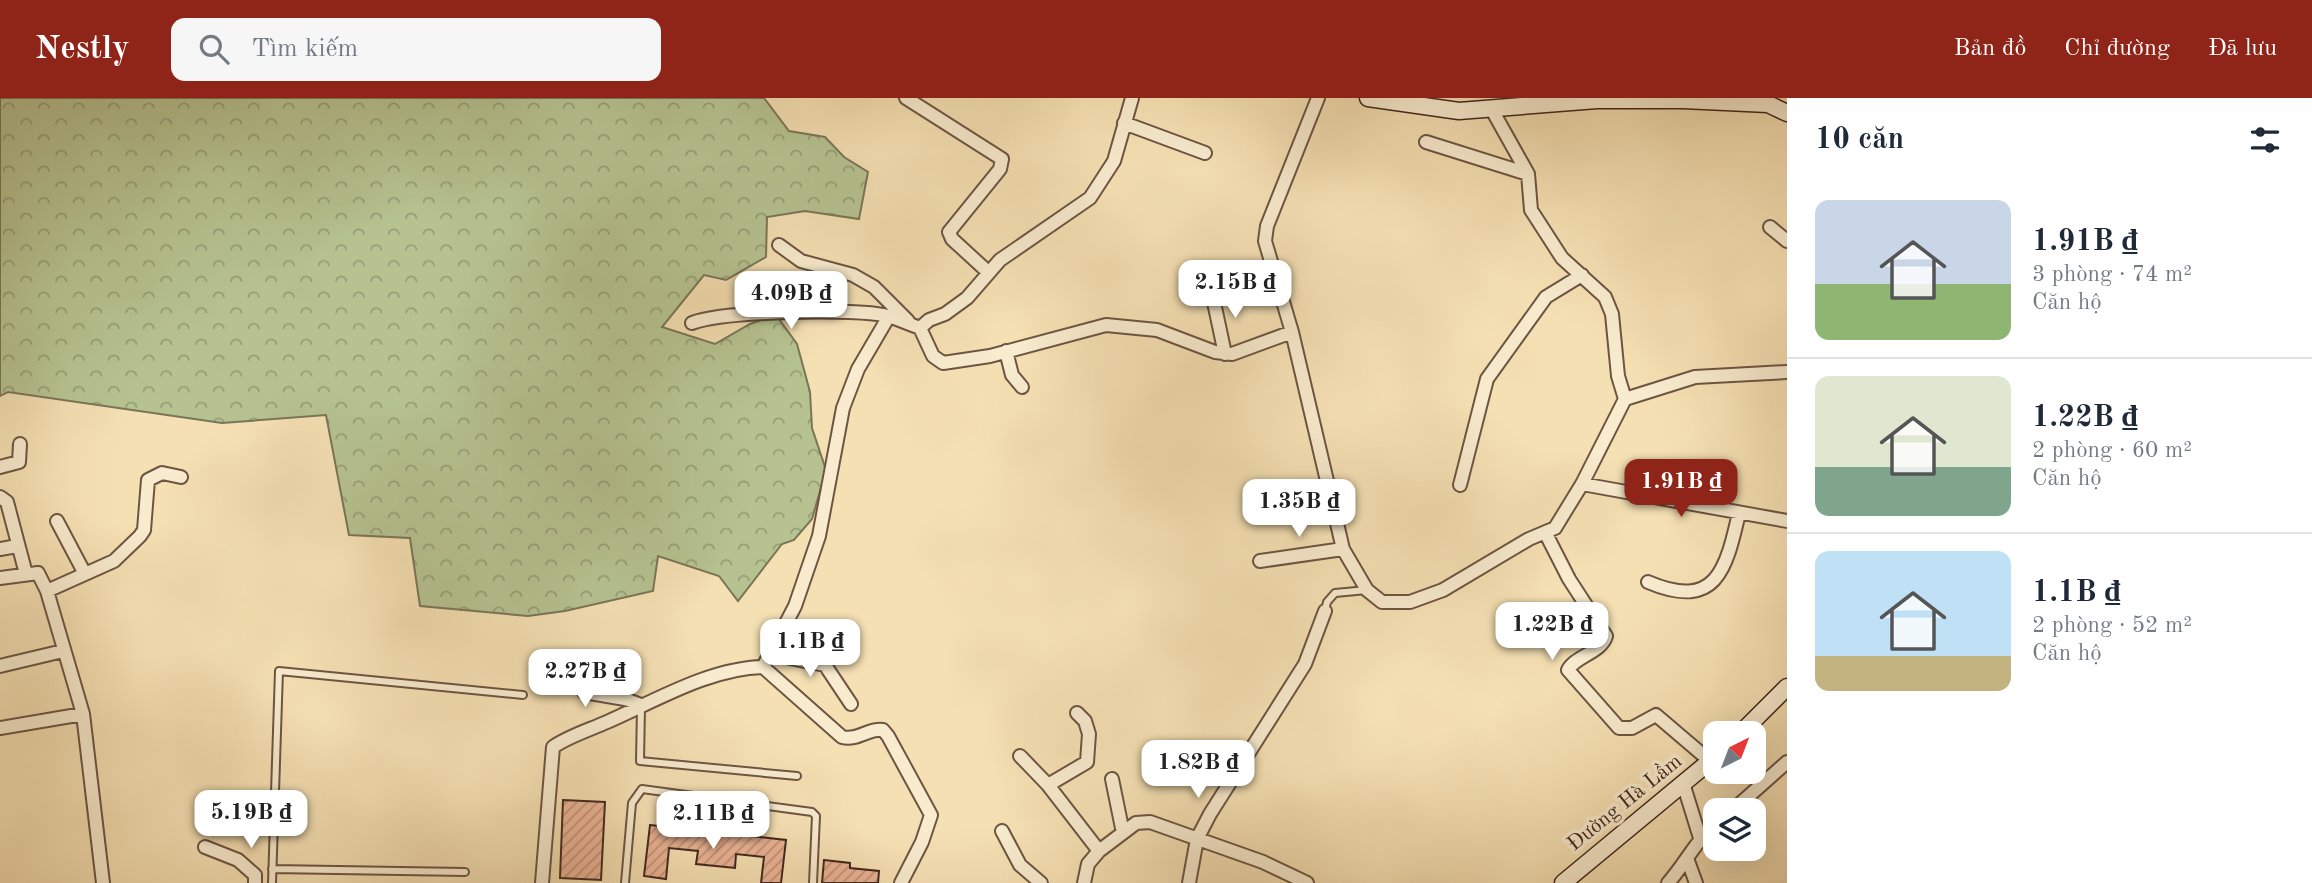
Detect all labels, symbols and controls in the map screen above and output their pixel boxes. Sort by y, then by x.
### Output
search box [171,18,661,81]
icon: search [195,30,233,68]
text: Nestly [35,33,129,66]
text: Tìm kiếm [251,36,358,62]
text: Bản đồ [1954,37,2026,61]
text: Chỉ đường [2064,37,2170,61]
text: Đã lưu [2208,37,2277,61]
icon: filters [2246,121,2284,159]
text: 10 căn [1815,125,1904,155]
text: 1.91B ₫ [2032,227,2138,257]
icon: home [1871,228,1955,312]
pin: 2.15B ₫ [1170,260,1300,320]
text: 3 phòng · 74 m² [2032,263,2192,286]
text: 2.15B ₫ [1194,271,1276,294]
pin: 4.09B ₫ [726,272,856,331]
text: 4.09B ₫ [750,282,832,305]
text: Căn hộ [2032,291,2102,314]
text: 1.22B ₫ [2032,403,2138,433]
icon: home [1871,404,1955,488]
text: 2 phòng · 60 m² [2032,439,2192,462]
pin: 1.91B ₫ [1616,460,1746,519]
text: Căn hộ [2032,467,2102,490]
text: 1.91B ₫ [1640,470,1722,493]
pin: 1.35B ₫ [1234,480,1364,539]
text: 1.35B ₫ [1258,490,1340,513]
text: 1.1B ₫ [2032,578,2120,608]
icon: home [1871,579,1955,663]
pin: 1.22B ₫ [1487,602,1617,662]
text: 1.22B ₫ [1511,613,1593,636]
text: 2 phòng · 52 m² [2032,614,2192,637]
pin: 1.1B ₫ [753,620,867,679]
text: 1.1B ₫ [776,630,844,653]
text: Căn hộ [2032,642,2102,665]
pin: 2.27B ₫ [520,650,650,709]
text: 2.27B ₫ [544,660,626,683]
north arrow [1703,721,1766,784]
map controls [1703,721,1766,861]
pin: 1.82B ₫ [1133,740,1263,800]
street label: Đường Hà Lầm [1563,749,1686,855]
text: 1.82B ₫ [1157,751,1239,774]
pin: 5.19B ₫ [186,790,316,850]
pin: 2.11B ₫ [648,792,778,851]
button: layers [1703,798,1766,861]
text: 5.19B ₫ [210,801,292,824]
text: 2.11B ₫ [672,802,754,825]

